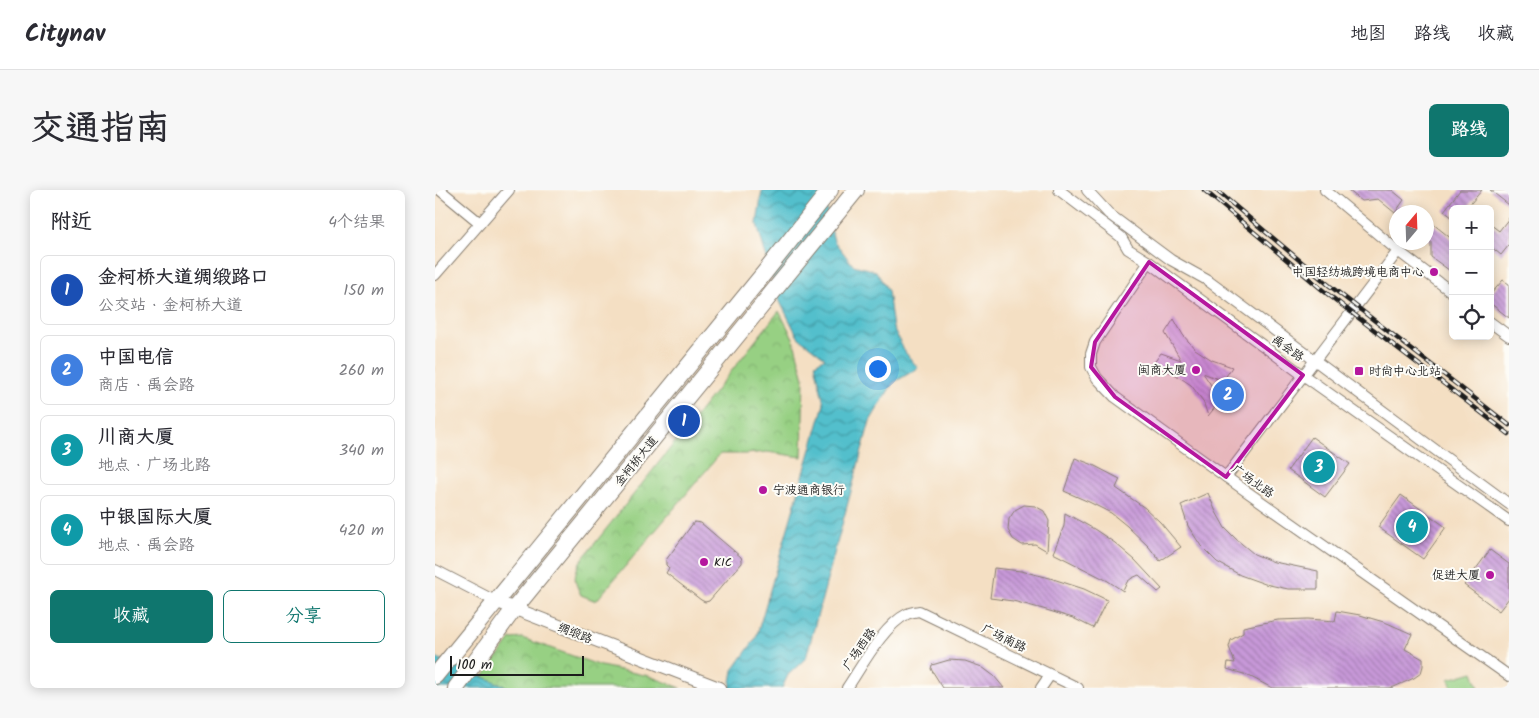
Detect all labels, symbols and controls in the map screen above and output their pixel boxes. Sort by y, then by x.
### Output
text: Citynav [25,15,105,54]
text: 地图 [1350,20,1386,49]
text: 路线 [1414,20,1450,49]
text: 收藏 [1478,20,1514,49]
text: 交通指南 [30,102,170,158]
button: 路线 [1429,104,1509,157]
north arrow [1389,205,1434,250]
map controls [1449,205,1494,340]
button: + [1449,205,1494,250]
text: 附近 [50,206,92,239]
text: 4个结果 [328,210,385,235]
button: − [1449,250,1494,295]
text: 金柯桥大道绸缎路口 [98,263,269,293]
place label: 中国轻纺城跨境电商中心 [1292,263,1424,282]
marker: 中国轻纺城跨境电商中心 [1428,266,1440,278]
text: 1 [65,278,69,303]
text: 150 m [343,278,384,303]
text: 公交站 · 金柯桥大道 [98,293,243,318]
button: locate [1449,295,1494,340]
street label: 禹会路 [1268,330,1308,367]
text: 中国电信 [98,343,174,373]
your location [865,356,891,382]
text: 2 [62,358,72,383]
text: 260 m [339,358,384,383]
place label: 闽商大厦 [1138,361,1186,380]
place label: 时尚中心北站 [1369,362,1441,381]
marker: 闽商大厦 [1190,364,1202,376]
marker: 时尚中心北站 [1353,365,1365,377]
text: 商店 · 禹会路 [98,373,195,398]
pin: 2 [1212,376,1244,414]
pin: 1 [668,402,700,440]
text: 川商大厦 [98,423,174,453]
street label: 金柯桥大道 [610,432,663,491]
text: 3 [63,438,71,463]
text: 340 m [339,438,384,463]
pin: 3 [1303,448,1335,486]
text: 地点 · 广场北路 [98,453,211,478]
street label: 广场北路 [1228,460,1278,503]
place label: 宁波通商银行 [773,481,845,500]
marker: 宁波通商银行 [757,484,769,496]
text: 中银国际大厦 [98,503,212,533]
pin: 4 [1396,508,1428,546]
text: 4 [63,518,71,543]
text: 420 m [339,518,384,543]
text: 地点 · 禹会路 [98,533,195,558]
place label: KIC [714,553,732,572]
marker: KIC [698,556,710,568]
place label: 促进大厦 [1432,566,1480,585]
marker: 促进大厦 [1484,569,1496,581]
button: 收藏 [50,590,213,643]
button: 分享 [223,590,385,643]
street label: 绸缎路 [555,618,595,649]
street label: 广场南路 [978,619,1030,658]
street label: 广场西路 [838,624,881,674]
scale bar [450,653,584,676]
text: 100 m [457,654,492,676]

